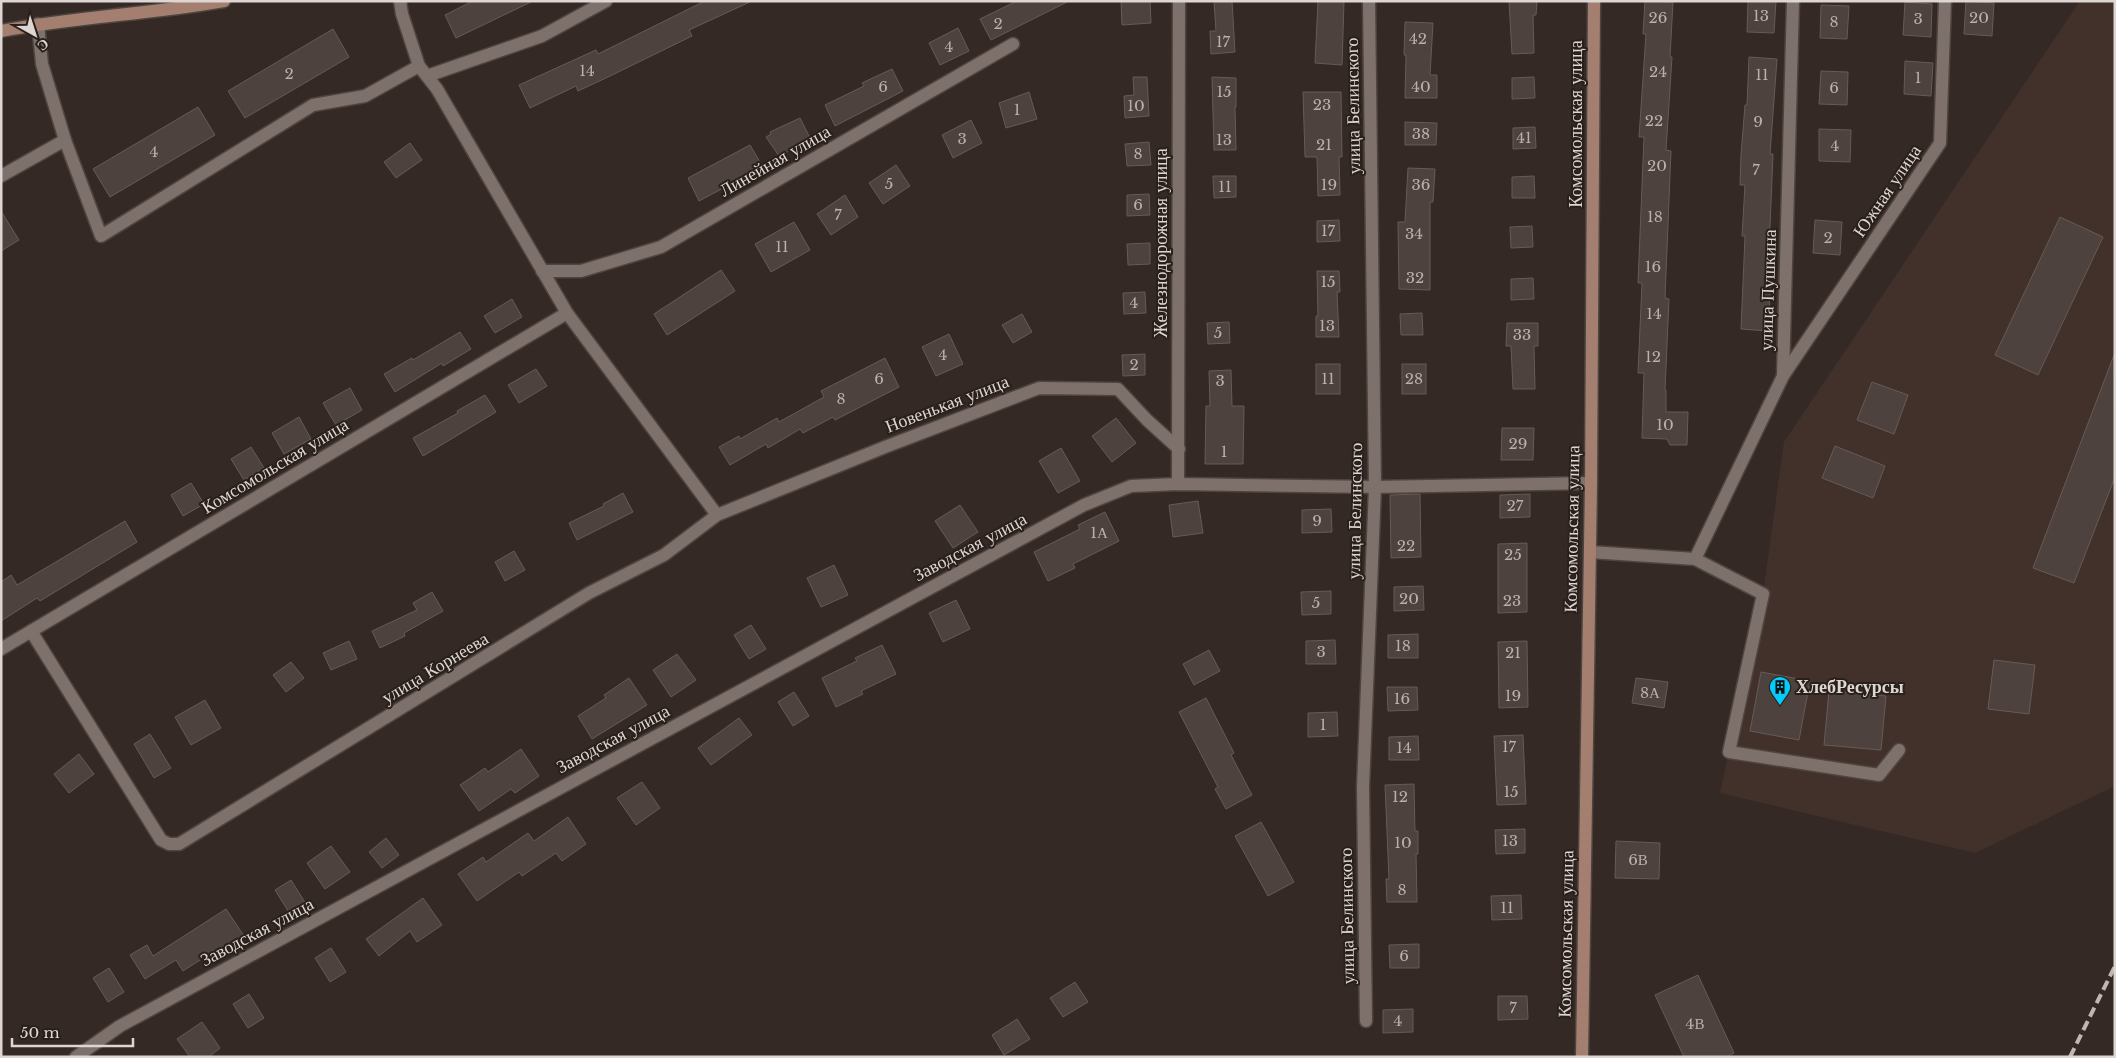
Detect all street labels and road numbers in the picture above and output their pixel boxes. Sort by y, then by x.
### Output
street label: улица Белинского [1341,37,1365,175]
street label: Комсомольская улица [1565,40,1587,208]
street label: Линейная улица [716,120,834,202]
street label: Южная улица [1848,141,1926,241]
street label: Железнодорожная улица [1150,148,1172,338]
street label: улица Пушкина [1755,229,1781,351]
street label: Новенькая улица [882,370,1012,438]
street label: Комсомольская улица [198,413,352,519]
street label: улица Белинского [1343,442,1367,580]
street label: Комсомольская улица [1560,445,1584,613]
street label: Заводская улица [909,508,1031,586]
street label: улица Корнеева [378,628,492,708]
street label: Заводская улица [552,700,674,778]
street label: улица Белинского [1335,847,1359,985]
street label: Комсомольская улица [1554,850,1578,1018]
street label: Заводская улица [196,893,318,971]

